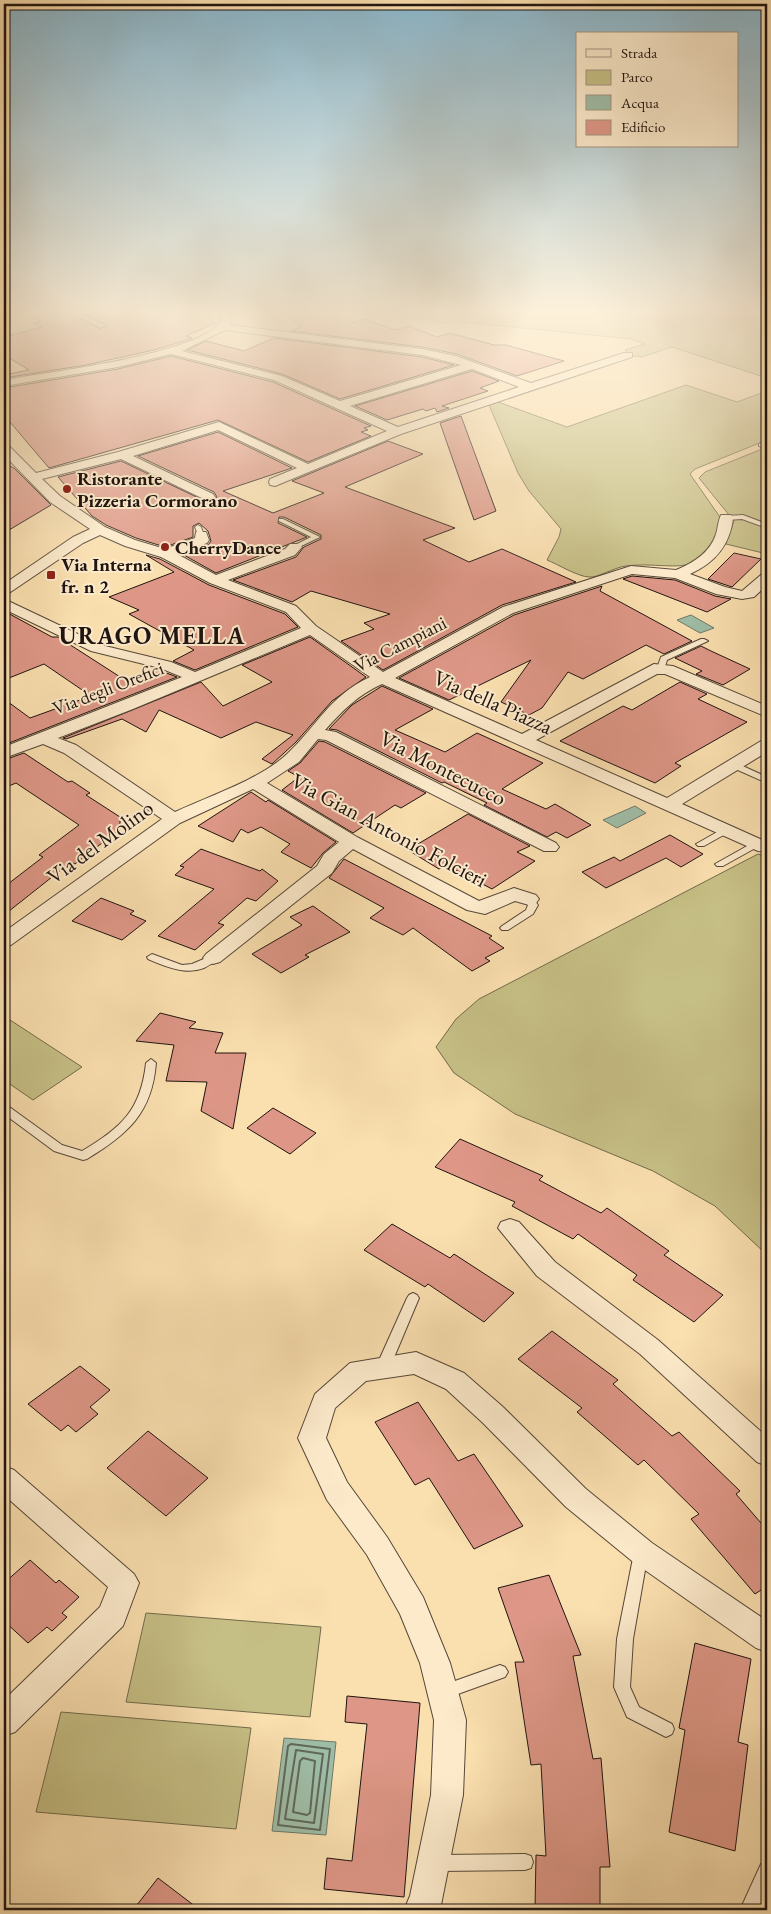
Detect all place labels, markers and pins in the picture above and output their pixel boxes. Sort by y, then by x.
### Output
place label: Ristorante Pizzeria Cormorano [77,466,238,513]
marker: Ristorante Pizzeria Cormorano [61,483,73,495]
place label: CherryDance [175,535,281,560]
marker: CherryDance [159,541,171,553]
place label: Via Interna fr. n 2 [61,552,152,599]
marker: Via Interna fr. n 2 [45,569,57,581]

